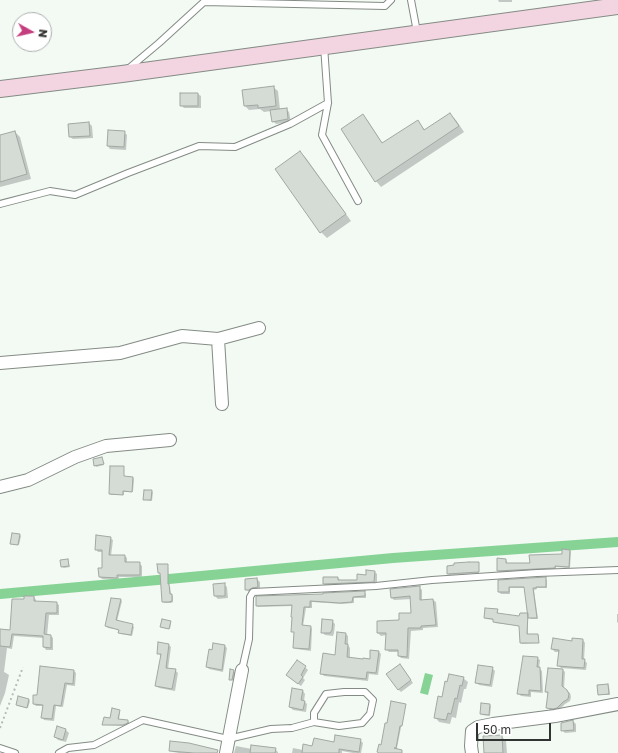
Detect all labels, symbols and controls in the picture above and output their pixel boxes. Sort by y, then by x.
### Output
north arrow [12,12,52,52]
text: N [36,29,50,39]
scale bar [478,715,553,741]
text: 50 m [483,722,511,737]

